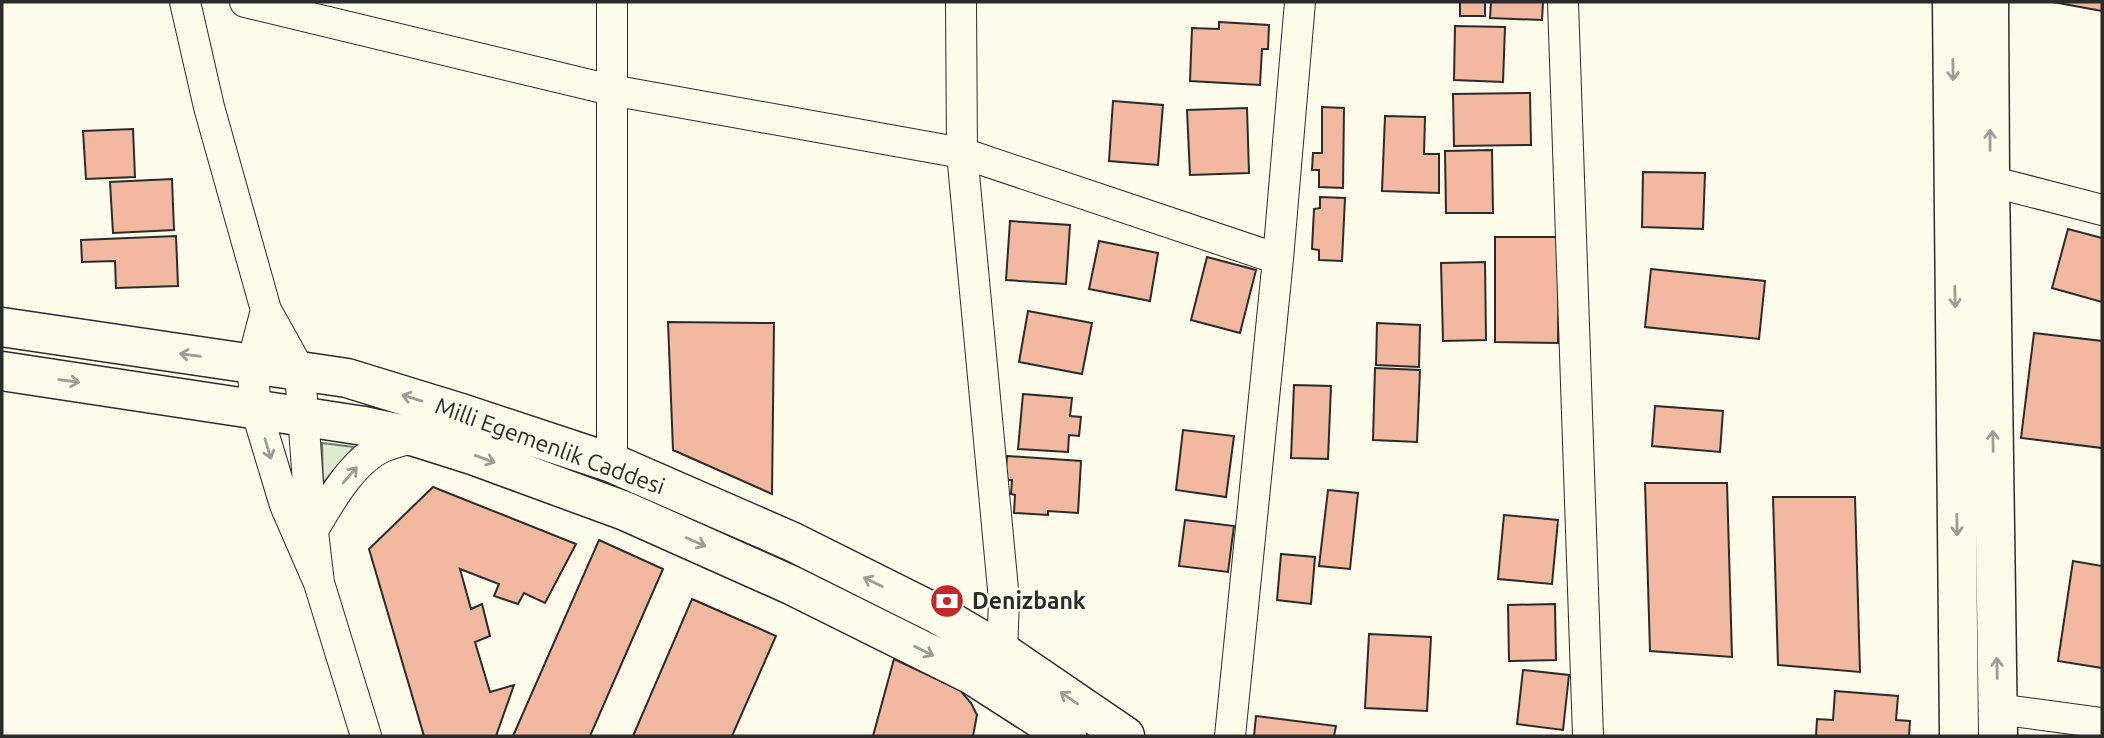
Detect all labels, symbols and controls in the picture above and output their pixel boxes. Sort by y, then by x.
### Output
one-way arrow [1946,58,1960,81]
one-way arrow [1983,128,1996,151]
one-way arrow [1948,286,1962,309]
one-way arrow [179,348,201,361]
one-way arrow [57,375,80,388]
one-way arrow [402,391,424,403]
street label: Milli Egemenlik Caddesi [432,392,668,499]
one-way arrow [1987,429,2000,452]
one-way arrow [263,437,276,459]
one-way arrow [473,454,495,467]
one-way arrow [342,466,358,484]
one-way arrow [1950,513,1964,536]
one-way arrow [685,536,707,549]
one-way arrow [863,574,884,588]
bank icon: Denizbank [928,582,966,620]
place label: Denizbank [972,588,1086,613]
one-way arrow [913,644,934,658]
one-way arrow [1990,657,2004,680]
one-way arrow [1060,691,1079,705]

